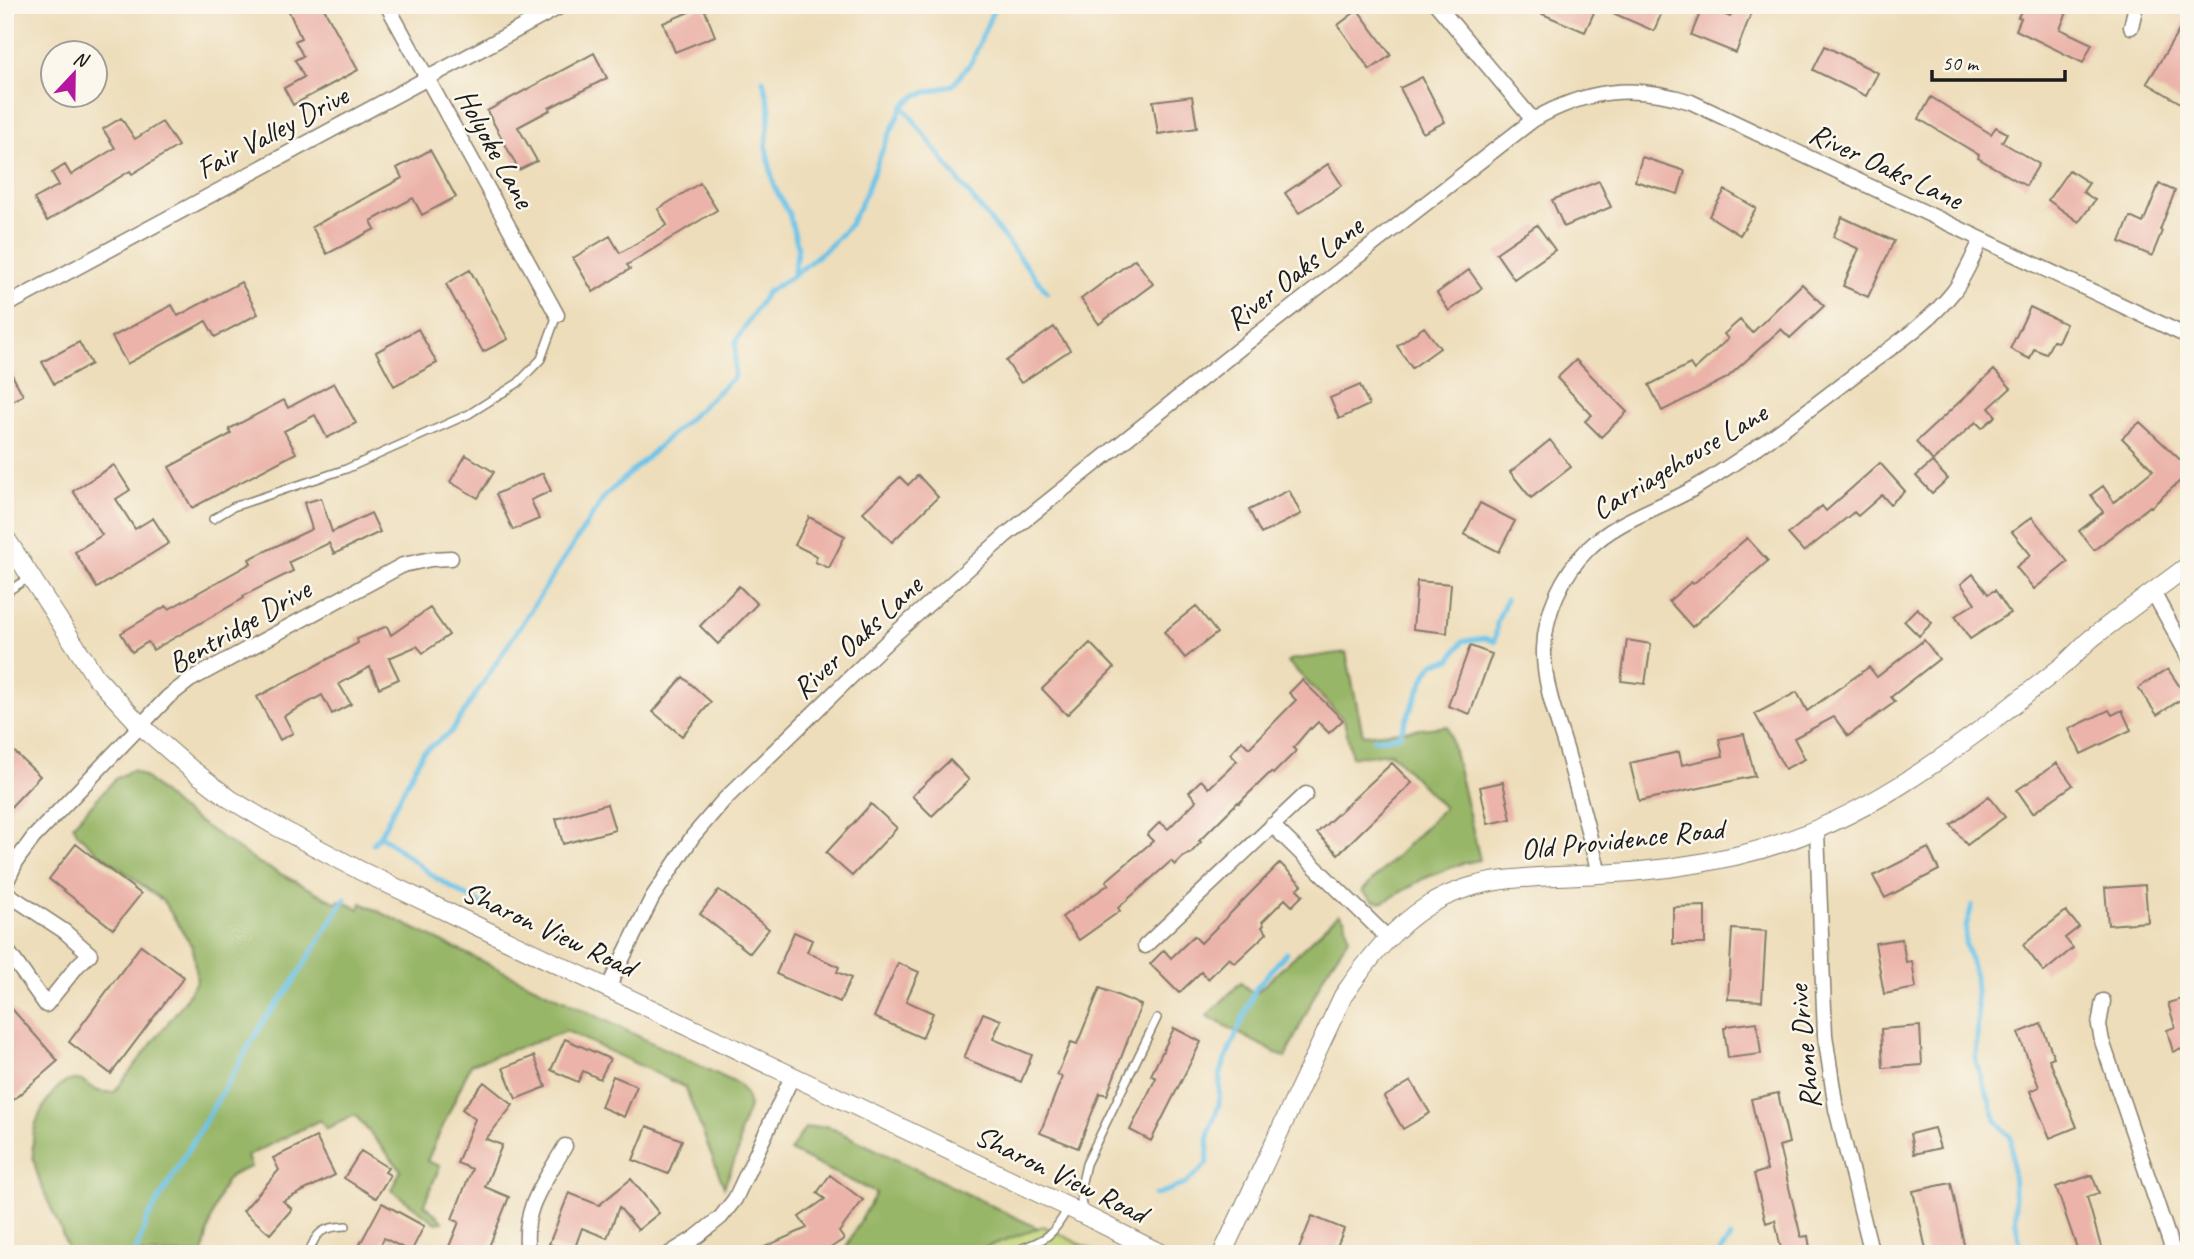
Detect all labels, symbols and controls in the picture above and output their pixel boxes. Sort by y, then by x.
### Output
north arrow [38,38,108,108]
scale bar [1932,38,2064,82]
text: N [70,46,93,74]
text: 50 m [1942,50,1980,76]
street label: Fair Valley Drive [190,75,356,188]
street label: Holyoke Lane [447,82,544,216]
street label: River Oaks Lane [1803,114,1971,219]
street label: River Oaks Lane [1217,206,1372,339]
street label: Carriagehouse Lane [1584,393,1776,528]
street label: River Oaks Lane [784,565,932,707]
street label: Bentridge Drive [161,569,319,682]
street label: Old Providence Road [1519,809,1730,869]
street label: Sharon View Road [456,872,645,987]
street label: Rhone Drive [1778,981,1829,1111]
street label: Sharon View Road [969,1116,1157,1234]

